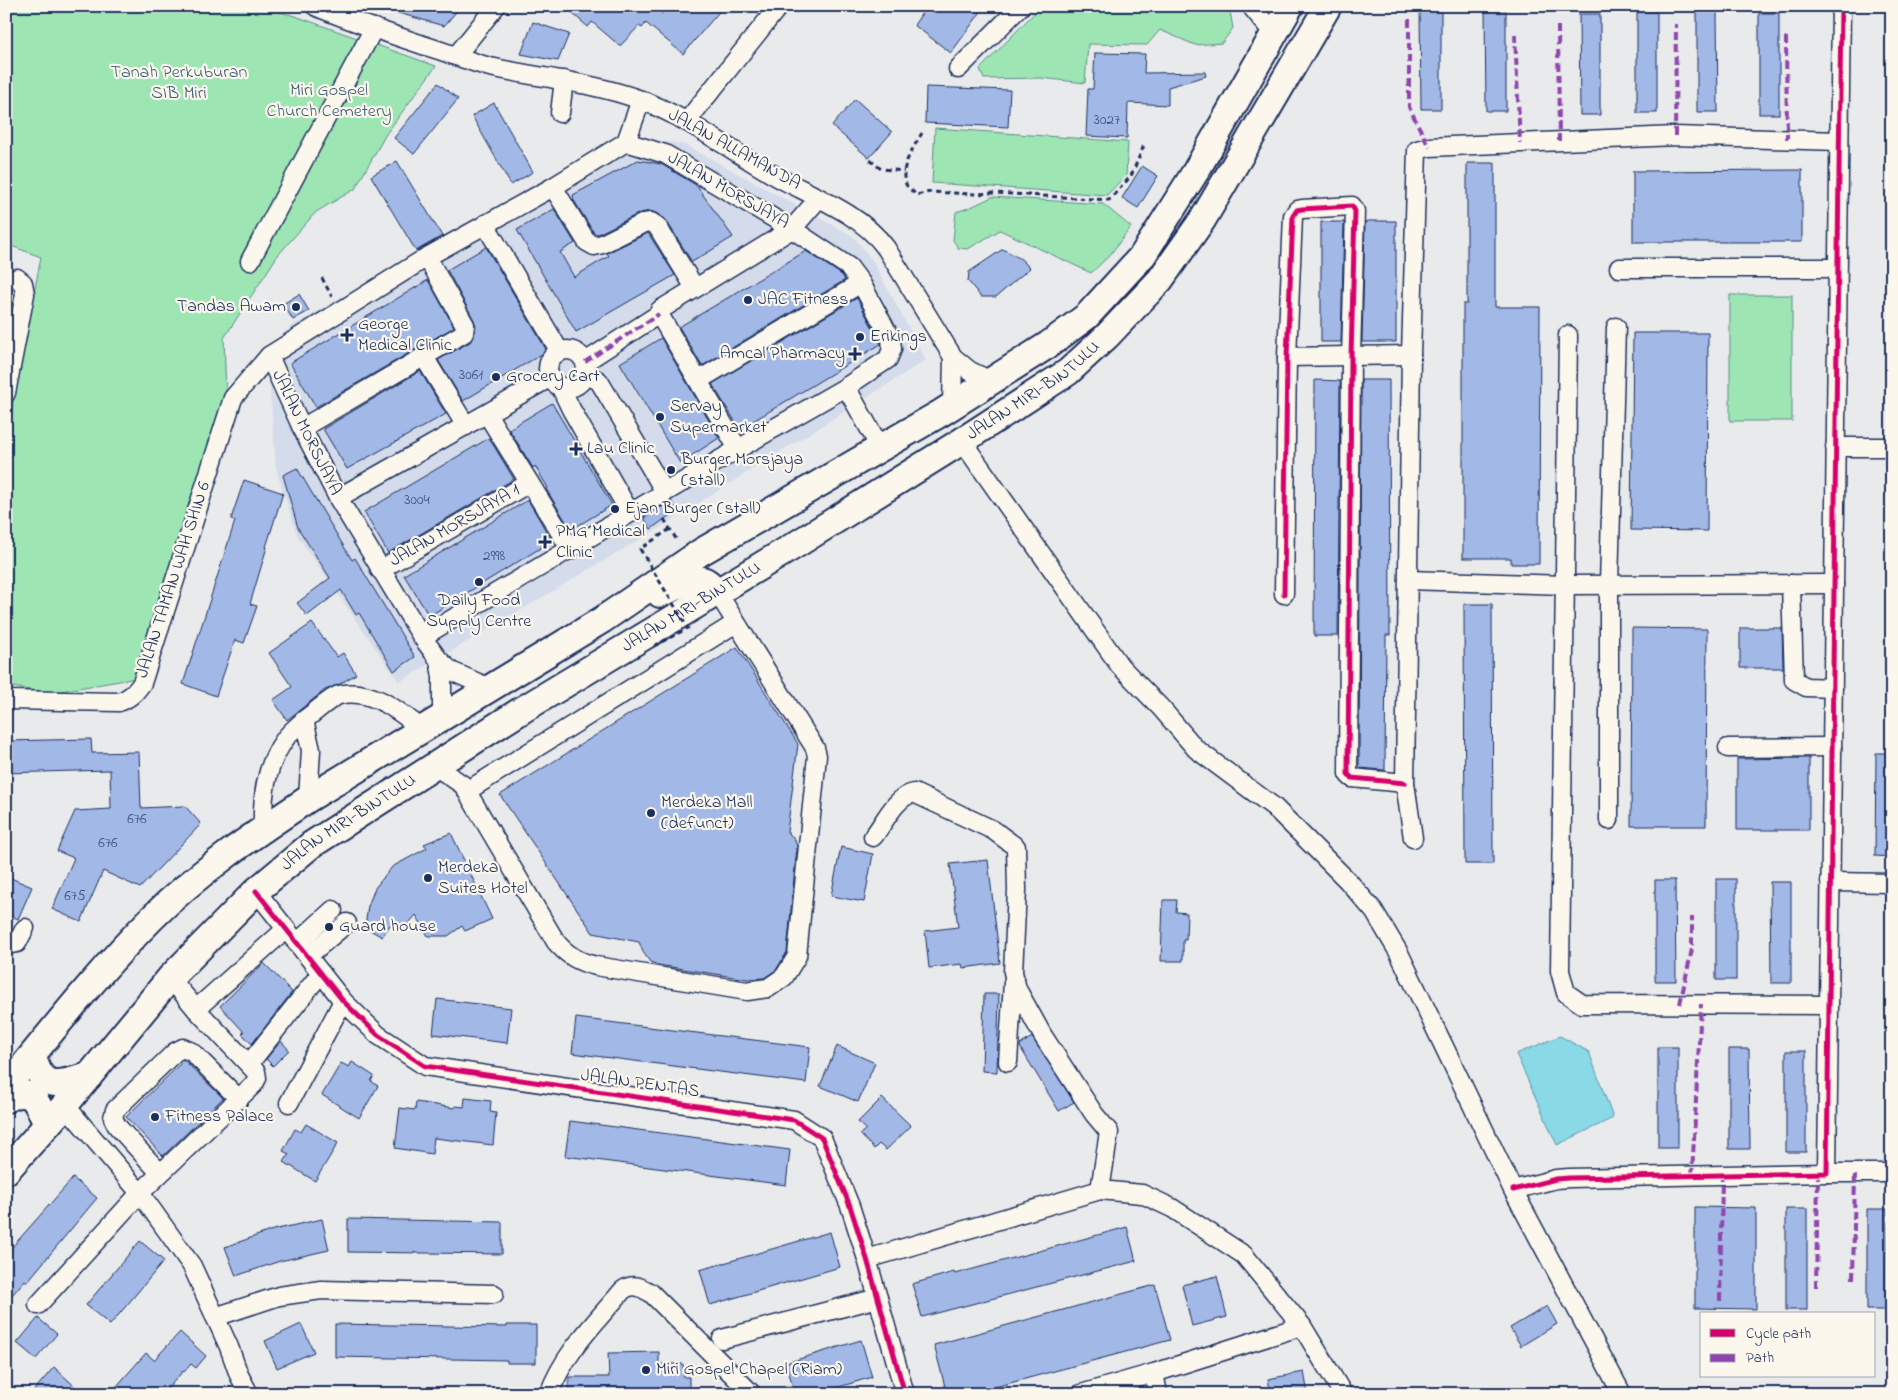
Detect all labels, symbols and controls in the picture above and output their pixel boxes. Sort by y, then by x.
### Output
park label: Tanah Perkuburan SIB Miri [111,60,247,107]
park label: Miri Gospel Church Cemetery [267,78,391,125]
street label: JALAN ALLAMANDA [663,103,805,197]
house number: 3027 [1094,109,1120,131]
street label: JALAN MORSJAYA [662,146,794,236]
place label: JAC Fitness [758,287,848,313]
place label: Tandas Awam [177,294,286,320]
marker: JAC Fitness [742,294,754,306]
marker: Tandas Awam [290,301,302,313]
place label: George Medical Clinic [358,312,452,359]
place label: Erikings [870,324,927,351]
marker: George Medical Clinic [340,328,354,342]
marker: Erikings [854,331,866,343]
street label: JALAN MIRI-BINTULU [962,335,1106,447]
place label: Amcal Pharmacy [720,341,845,367]
marker: Amcal Pharmacy [849,348,861,360]
house number: 3061 [459,364,483,386]
place label: Grocery Cart [506,364,600,390]
street label: JALAN MORSJAYA [264,366,348,500]
marker: Grocery Cart [490,371,502,383]
place label: Servay Supermarket [670,394,767,441]
marker: Servay Supermarket [654,411,666,423]
place label: Lau Clinic [587,436,654,462]
marker: Lau Clinic [569,442,583,456]
place label: Burger Morsjaya (stall) [680,447,803,494]
marker: Burger Morsjaya (stall) [665,464,677,476]
street label: JALAN TAMAN WAH SHIN 6 [130,478,218,682]
street label: JALAN MORSJAYA 1 [385,478,525,574]
house number: 3004 [404,489,430,511]
place label: Ejan Burger (stall) [625,496,761,523]
marker: Ejan Burger (stall) [609,503,621,515]
place label: PMG Medical Clinic [556,519,645,566]
marker: PMG Medical Clinic [538,535,552,549]
house number: 2998 [483,545,505,567]
street label: JALAN MIRI-BINTULU [617,555,766,660]
marker: Daily Food Supply Centre [473,576,485,588]
place label: Daily Food Supply Centre [427,588,532,635]
street label: JALAN MIRI-BINTULU [275,768,422,878]
place label: Merdeka Mall (defunct) [661,790,753,837]
marker: Merdeka Mall (defunct) [645,807,657,819]
house number: 676 [127,808,147,830]
house number: 676 [98,832,118,854]
place label: Merdeka Suites Hotel [438,855,528,902]
marker: Merdeka Suites Hotel [422,872,434,884]
house number: 675 [64,885,86,907]
place label: Guard house [339,914,437,940]
marker: Guard house [323,921,335,933]
street label: JALAN PENTAS [579,1063,701,1105]
place label: Fitness Palace [164,1104,275,1130]
marker: Fitness Palace [149,1111,161,1123]
legend [1700,1312,1876,1378]
text: Cycle path [1746,1323,1811,1346]
text: Path [1746,1347,1774,1369]
place label: Miri Gospel Chapel (Riam) [656,1357,842,1383]
marker: Miri Gospel Chapel (Riam) [640,1364,652,1376]

